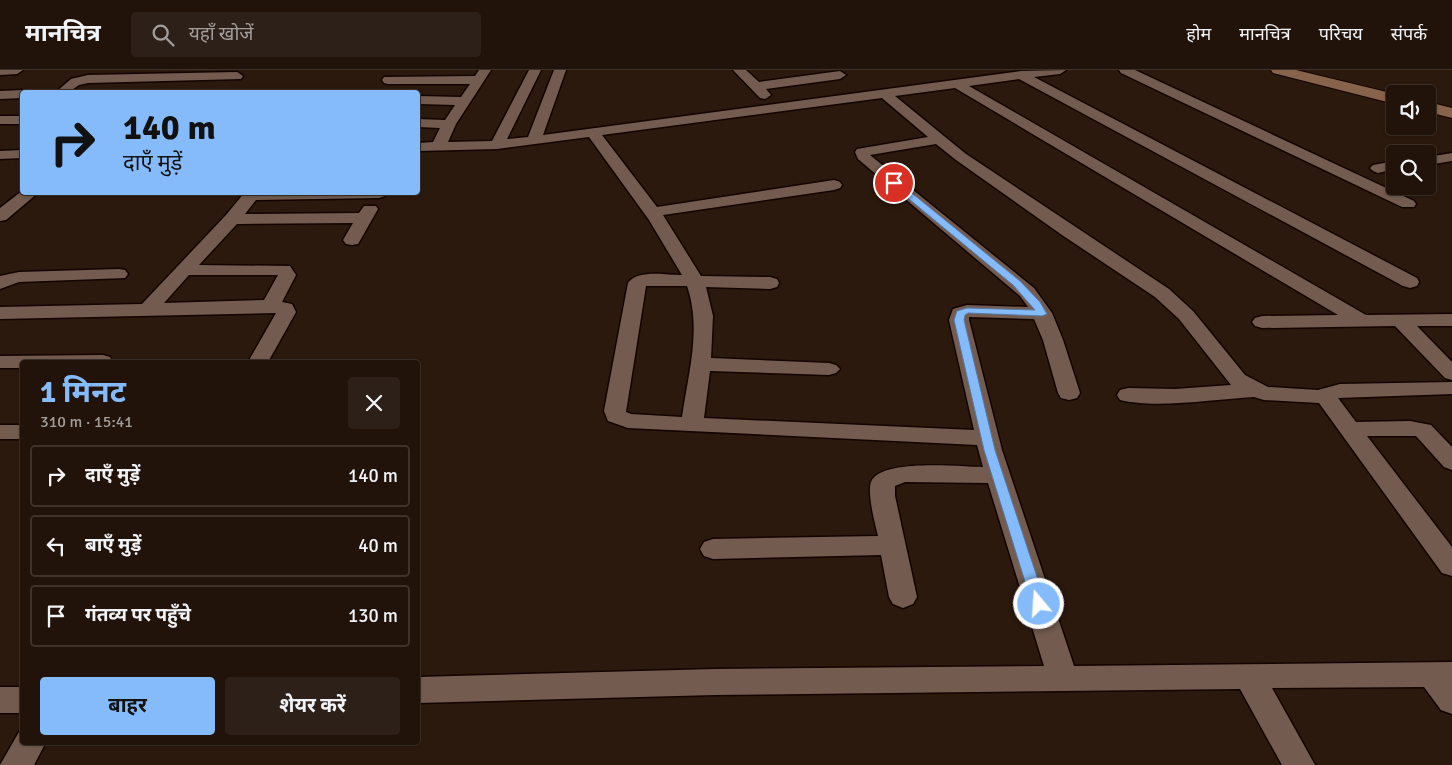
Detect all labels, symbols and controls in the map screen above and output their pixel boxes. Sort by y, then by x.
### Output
search box [131,12,481,57]
text: मानचित्र [25,18,101,48]
icon: search [149,21,177,49]
text: यहाँ खोजें [189,22,253,46]
text: होम [1186,23,1211,45]
text: मानचित्र [1239,23,1291,45]
text: परिचय [1319,23,1363,45]
text: संपर्क [1391,23,1427,45]
map controls [1386,85,1436,195]
button: sound [1386,85,1436,135]
text: 140 m [123,106,216,149]
icon: right [40,110,105,175]
button: search [1386,145,1436,195]
text: दाएँ मुड़ें [123,149,182,176]
pin [873,162,915,204]
icon: arrive [880,169,908,197]
text: 1 मिनट [40,374,126,411]
button: close [348,377,400,429]
text: 310 m · 15:41 [40,412,133,432]
icon: right [42,462,70,490]
text: दाएँ मुड़ें [85,463,140,487]
text: 140 m [348,464,398,488]
icon: left [42,532,70,560]
text: बाएँ मुड़ें [85,533,141,557]
text: 40 m [358,534,398,558]
position arrow [1012,577,1064,629]
icon: arrive [42,602,70,630]
text: गंतव्य पर पहुँचे [85,603,191,627]
text: 130 m [348,604,398,628]
button: बाहर [40,677,215,735]
button: शेयर करें [225,677,400,735]

